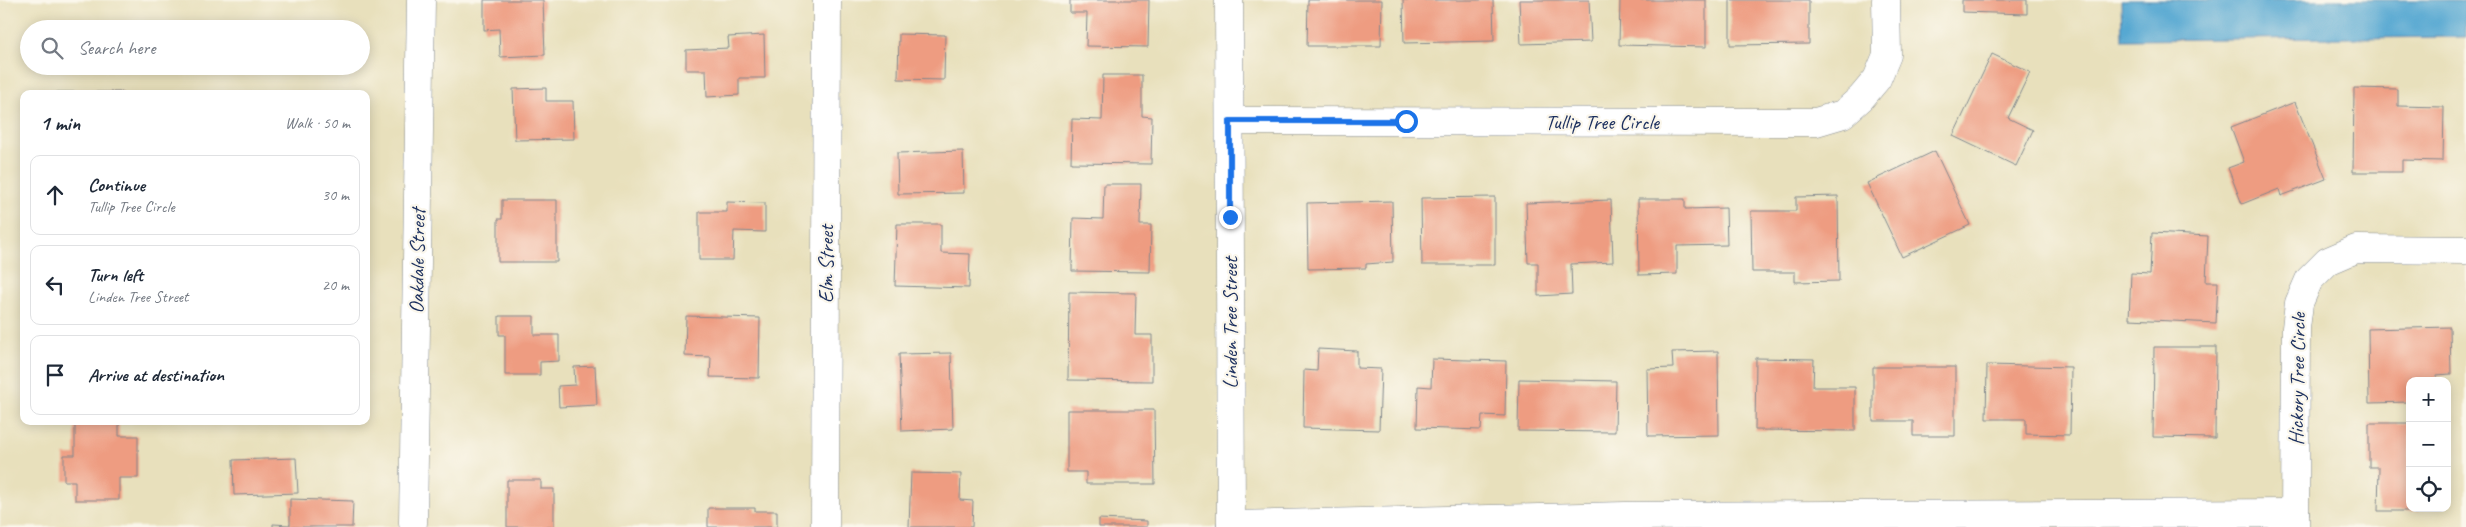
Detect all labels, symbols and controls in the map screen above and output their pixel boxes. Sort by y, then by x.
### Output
search box [20,20,370,75]
icon: search [38,34,66,62]
text: Search here [78,36,155,60]
street label: Tullip Tree Circle [1545,109,1660,135]
text: 1 min [40,110,80,136]
route start [1395,110,1418,133]
text: Walk · 50 m [285,113,350,133]
text: Continue [88,173,145,197]
icon: ahead [41,181,69,209]
text: 30 m [322,185,349,205]
text: Tullip Tree Circle [88,197,175,217]
street label: Oakdale Street [403,205,431,314]
route end [1219,206,1242,229]
street label: Elm Street [813,223,839,303]
street label: Linden Tree Street [1217,255,1243,389]
text: Turn left [88,263,143,287]
icon: left [41,271,69,299]
text: 20 m [322,275,349,295]
text: Linden Tree Street [88,287,188,307]
street label: Hickory Tree Circle [2283,311,2311,446]
icon: arrive [41,361,69,389]
text: Arrive at destination [88,363,224,387]
map controls [2406,377,2451,512]
button: + [2406,377,2451,422]
button: − [2406,422,2451,467]
button: locate [2406,467,2451,512]

